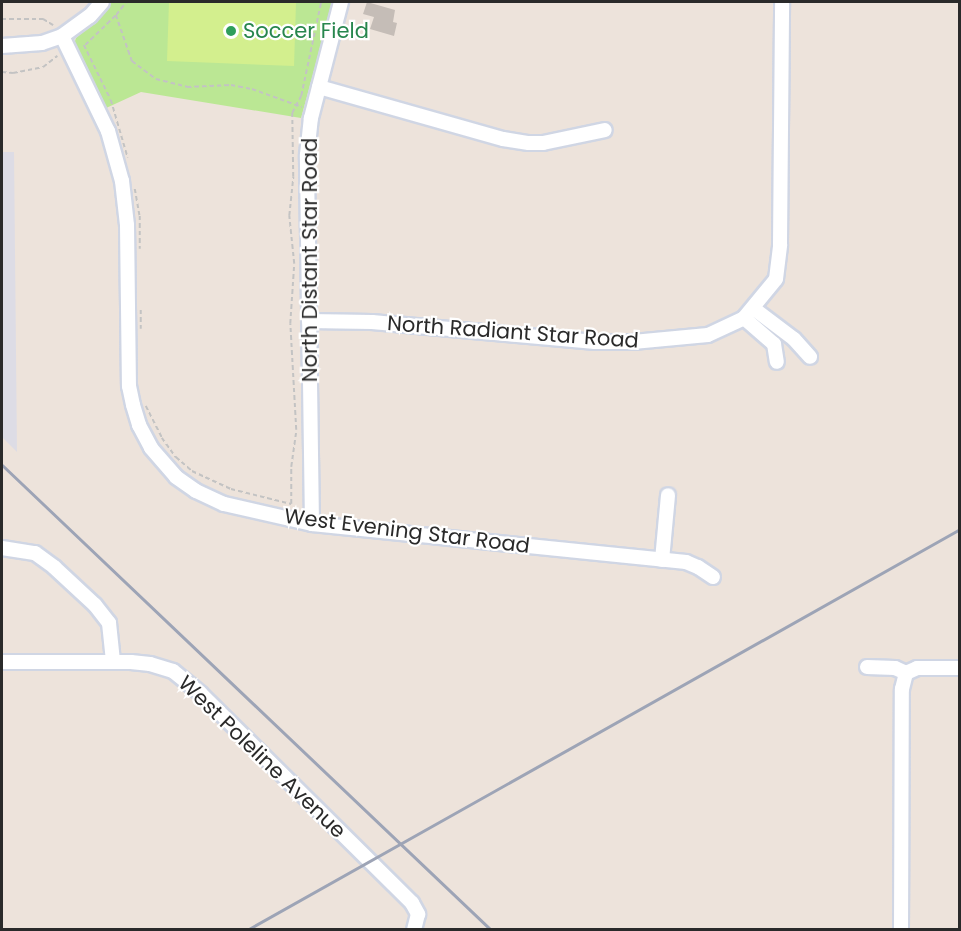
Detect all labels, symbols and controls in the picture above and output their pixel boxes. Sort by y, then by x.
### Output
place label: Soccer Field [243,18,369,44]
marker: Soccer Field [224,24,238,38]
street label: North Distant Star Road [297,138,323,382]
street label: North Radiant Star Road [386,311,640,353]
street label: West Evening Star Road [283,503,531,559]
street label: West Poleline Avenue [173,671,351,843]

